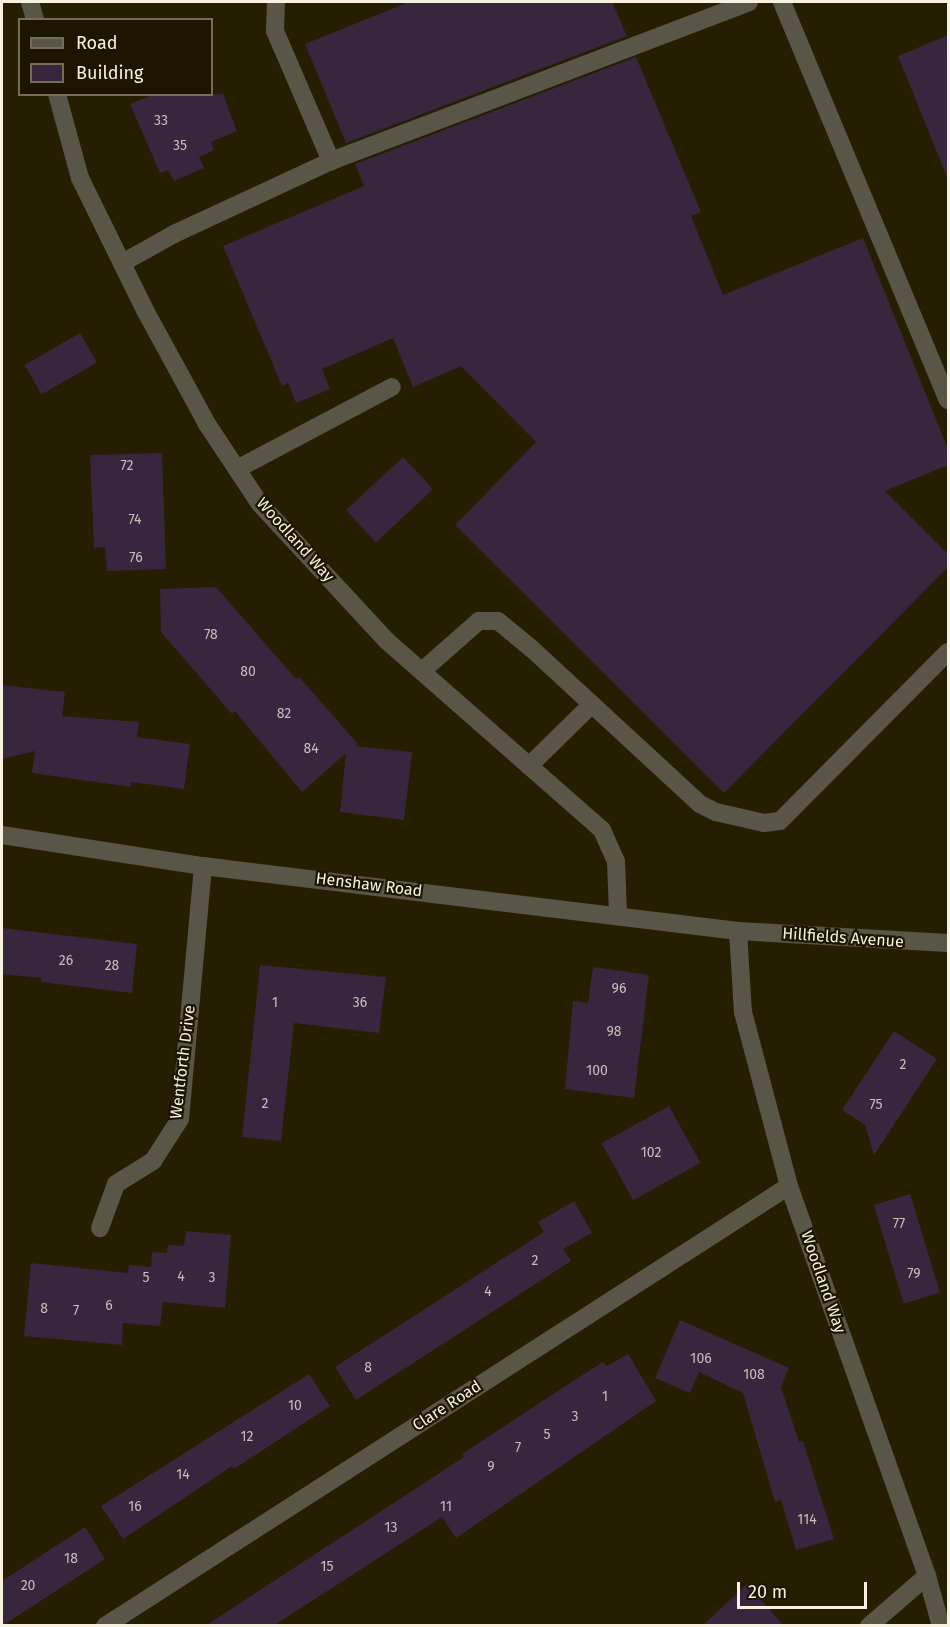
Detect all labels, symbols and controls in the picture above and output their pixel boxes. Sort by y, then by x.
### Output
legend [18,18,213,96]
text: Road [76,32,118,54]
text: Building [76,62,143,84]
house number: 33 [154,113,168,129]
house number: 35 [173,138,187,154]
house number: 72 [121,458,133,474]
street label: Woodland Way [252,494,338,586]
house number: 74 [128,512,142,528]
house number: 76 [129,550,143,566]
house number: 78 [204,627,218,643]
house number: 80 [240,664,256,680]
house number: 82 [277,706,291,722]
house number: 84 [303,741,319,757]
street label: Henshaw Road [315,869,423,901]
street label: Hillfields Avenue [782,924,904,952]
house number: 26 [59,953,73,969]
house number: 28 [105,958,119,974]
house number: 96 [612,981,626,997]
house number: 1 [272,995,278,1011]
house number: 36 [353,995,367,1011]
street label: Wentforth Drive [166,1004,200,1120]
house number: 98 [606,1024,622,1040]
house number: 2 [900,1057,906,1073]
house number: 100 [586,1063,608,1079]
house number: 2 [262,1096,268,1112]
house number: 75 [869,1097,883,1113]
house number: 102 [641,1145,661,1161]
house number: 77 [893,1216,905,1232]
street label: Woodland Way [797,1228,849,1336]
house number: 2 [532,1253,538,1269]
house number: 79 [907,1266,921,1282]
house number: 4 [177,1269,185,1285]
house number: 5 [142,1270,150,1286]
house number: 3 [209,1270,215,1286]
house number: 4 [484,1284,492,1300]
house number: 6 [105,1298,113,1314]
house number: 8 [40,1301,48,1317]
house number: 7 [73,1303,79,1319]
house number: 106 [690,1351,712,1367]
house number: 8 [364,1360,372,1376]
house number: 108 [743,1367,765,1383]
street label: Clare Road [409,1377,485,1435]
house number: 1 [602,1389,608,1405]
house number: 10 [288,1398,302,1414]
house number: 3 [572,1409,578,1425]
house number: 5 [543,1427,551,1443]
house number: 12 [241,1429,253,1445]
house number: 7 [515,1440,521,1456]
house number: 9 [487,1459,495,1475]
house number: 14 [176,1467,190,1483]
house number: 16 [128,1499,142,1515]
house number: 11 [440,1499,452,1515]
house number: 114 [797,1512,817,1528]
house number: 13 [384,1520,398,1536]
house number: 18 [64,1551,78,1567]
house number: 15 [320,1559,334,1575]
scale bar [740,1570,870,1608]
house number: 20 [21,1578,35,1594]
text: 20 m [748,1581,787,1603]

